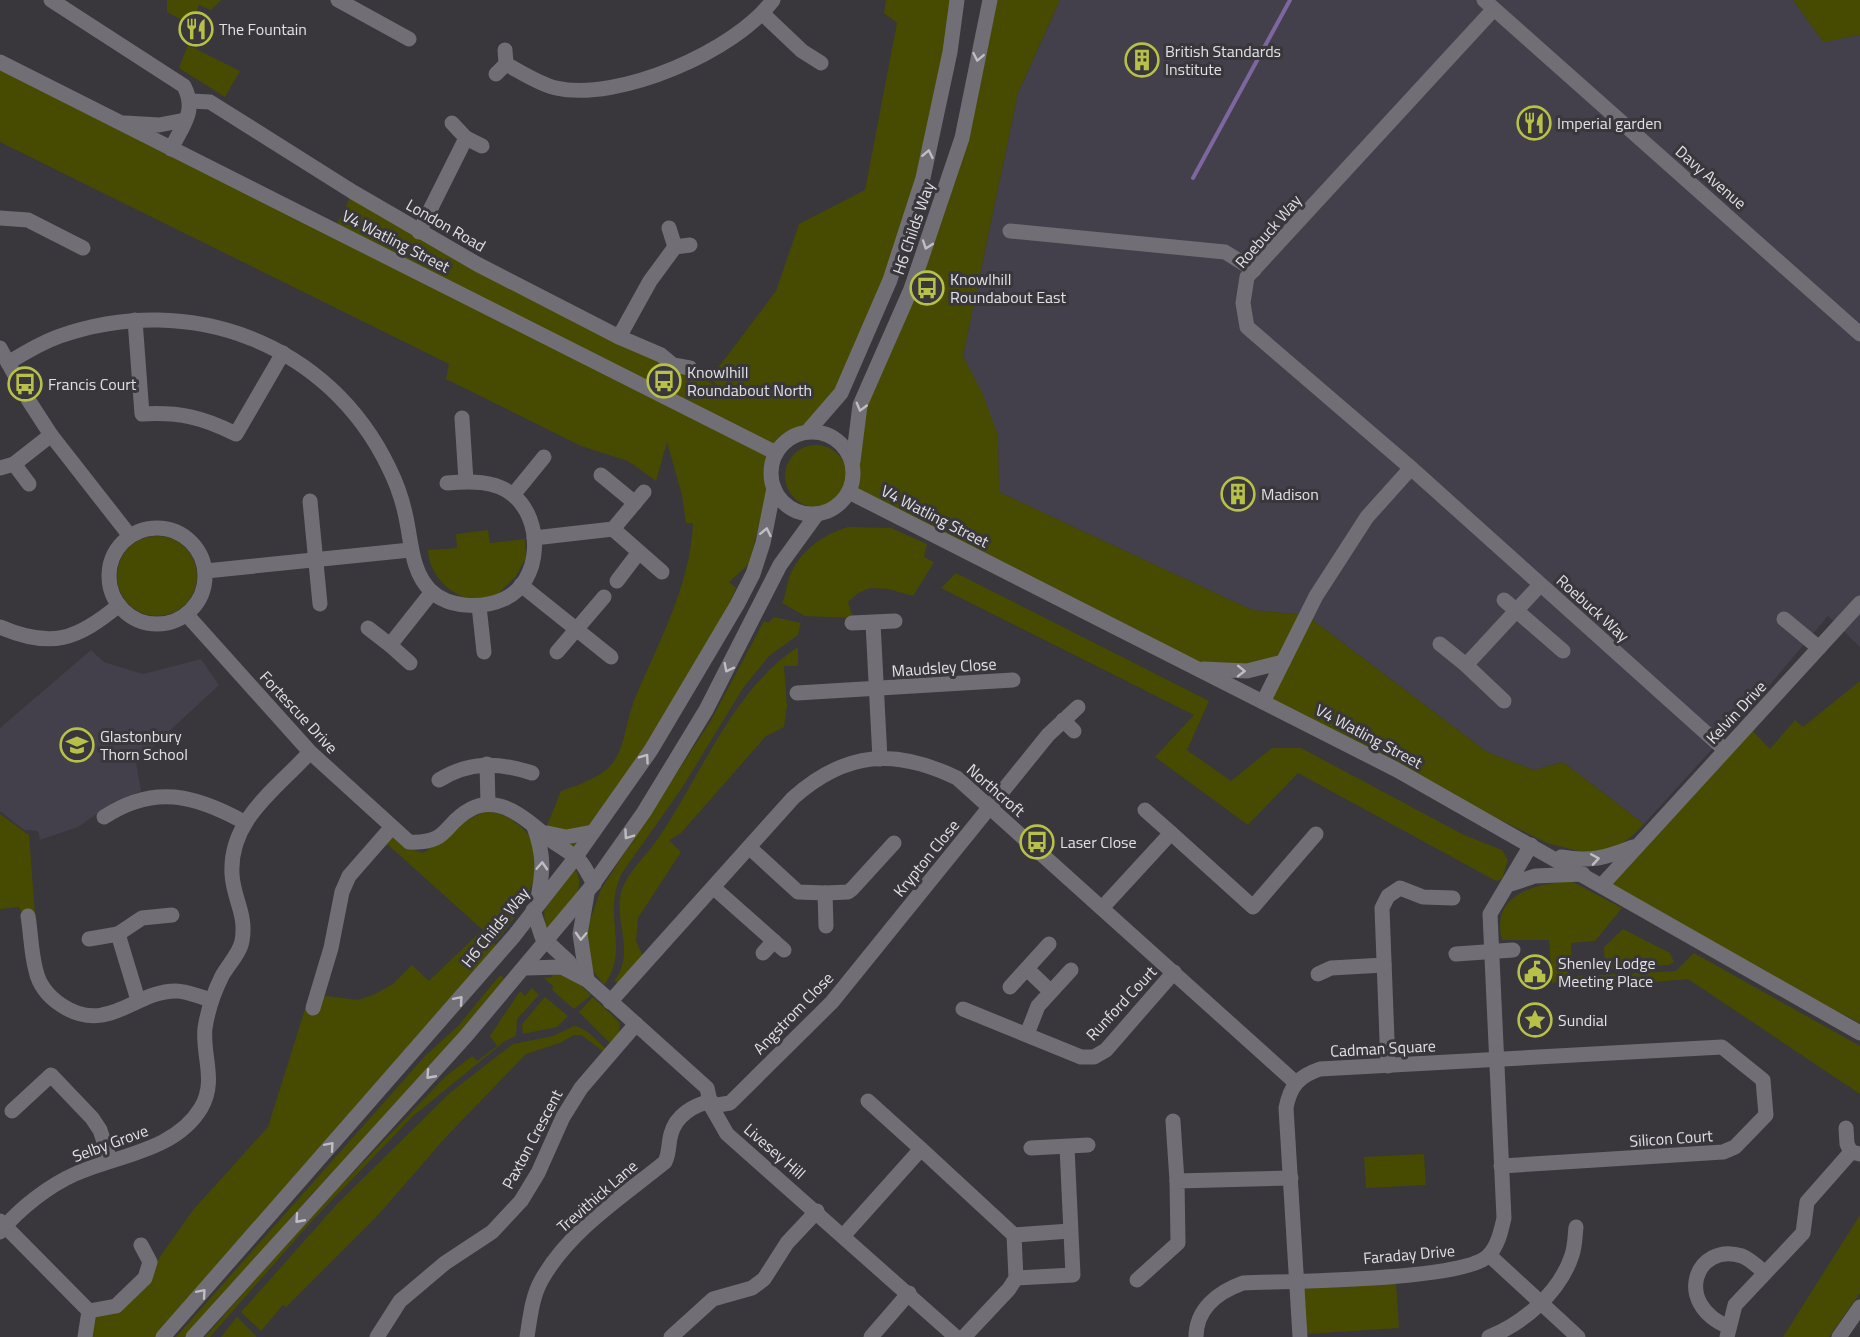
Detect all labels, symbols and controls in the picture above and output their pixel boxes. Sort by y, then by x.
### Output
restaurant icon: The Fountain [178,11,214,47]
place label: The Fountain [219,17,307,41]
place label: British Standards Institute [1165,39,1281,81]
building icon: British Standards Institute [1124,42,1160,78]
one-way arrow [972,52,985,62]
restaurant icon: Imperial garden [1516,105,1552,141]
place label: Imperial garden [1557,111,1662,135]
street label: Davy Avenue [1670,139,1752,215]
one-way arrow [921,150,934,160]
street label: H6 Childs Way [886,178,940,278]
street label: Roebuck Way [1229,189,1307,273]
street label: London Road [402,193,490,257]
street label: V4 Watling Street [338,203,454,279]
one-way arrow [921,239,934,250]
place label: Knowlhill Roundabout East [950,267,1067,309]
bus stop icon: Knowlhill Roundabout East [909,270,945,306]
place label: Knowlhill Roundabout North [687,360,812,402]
bus stop icon: Knowlhill Roundabout North [646,363,682,399]
bus stop icon: Francis Court [7,366,43,402]
place label: Francis Court [48,372,137,396]
one-way arrow [856,401,868,412]
building icon: Madison [1220,476,1256,512]
street label: V4 Watling Street [877,478,993,554]
place label: Madison [1261,482,1319,506]
one-way arrow [759,527,772,537]
street label: Roebuck Way [1551,569,1635,648]
street label: Maudsley Close [891,651,997,683]
one-way arrow [723,662,735,673]
one-way arrow [1236,664,1245,677]
street label: Fortescue Drive [254,665,344,759]
street label: Kelvin Drive [1700,675,1772,749]
street label: V4 Watling Street [1311,698,1427,775]
place label: Glastonbury Thorn School [100,724,188,766]
school or university icon: Glastonbury Thorn School [59,727,95,763]
one-way arrow [638,754,649,765]
street label: Northcroft [961,758,1031,822]
street label: Krypton Close [887,814,965,902]
bus stop icon: Laser Close [1019,824,1055,860]
one-way arrow [624,829,635,840]
place label: Laser Close [1060,830,1137,854]
one-way arrow [1590,854,1599,866]
one-way arrow [536,861,549,870]
street label: H6 Childs Way [455,882,535,972]
one-way arrow [574,931,587,940]
place label: Shenley Lodge Meeting Place [1558,951,1656,993]
public building icon: Shenley Lodge Meeting Place [1517,954,1553,990]
street label: Runford Court [1080,960,1162,1046]
street label: Angstrom Close [747,966,839,1060]
one-way arrow [452,996,463,1006]
place icon: Sundial [1517,1002,1553,1038]
place label: Sundial [1558,1008,1607,1032]
street label: Cadman Square [1330,1033,1436,1063]
one-way arrow [427,1068,438,1079]
street label: Paxton Crescent [496,1085,568,1193]
street label: Livesey Hill [739,1117,811,1185]
street label: Selby Grove [69,1118,151,1168]
street label: Silicon Court [1629,1123,1714,1153]
one-way arrow [323,1142,334,1153]
street label: Trevithick Lane [551,1154,643,1238]
one-way arrow [295,1212,306,1223]
street label: Faraday Drive [1362,1238,1456,1270]
one-way arrow [195,1289,206,1300]

